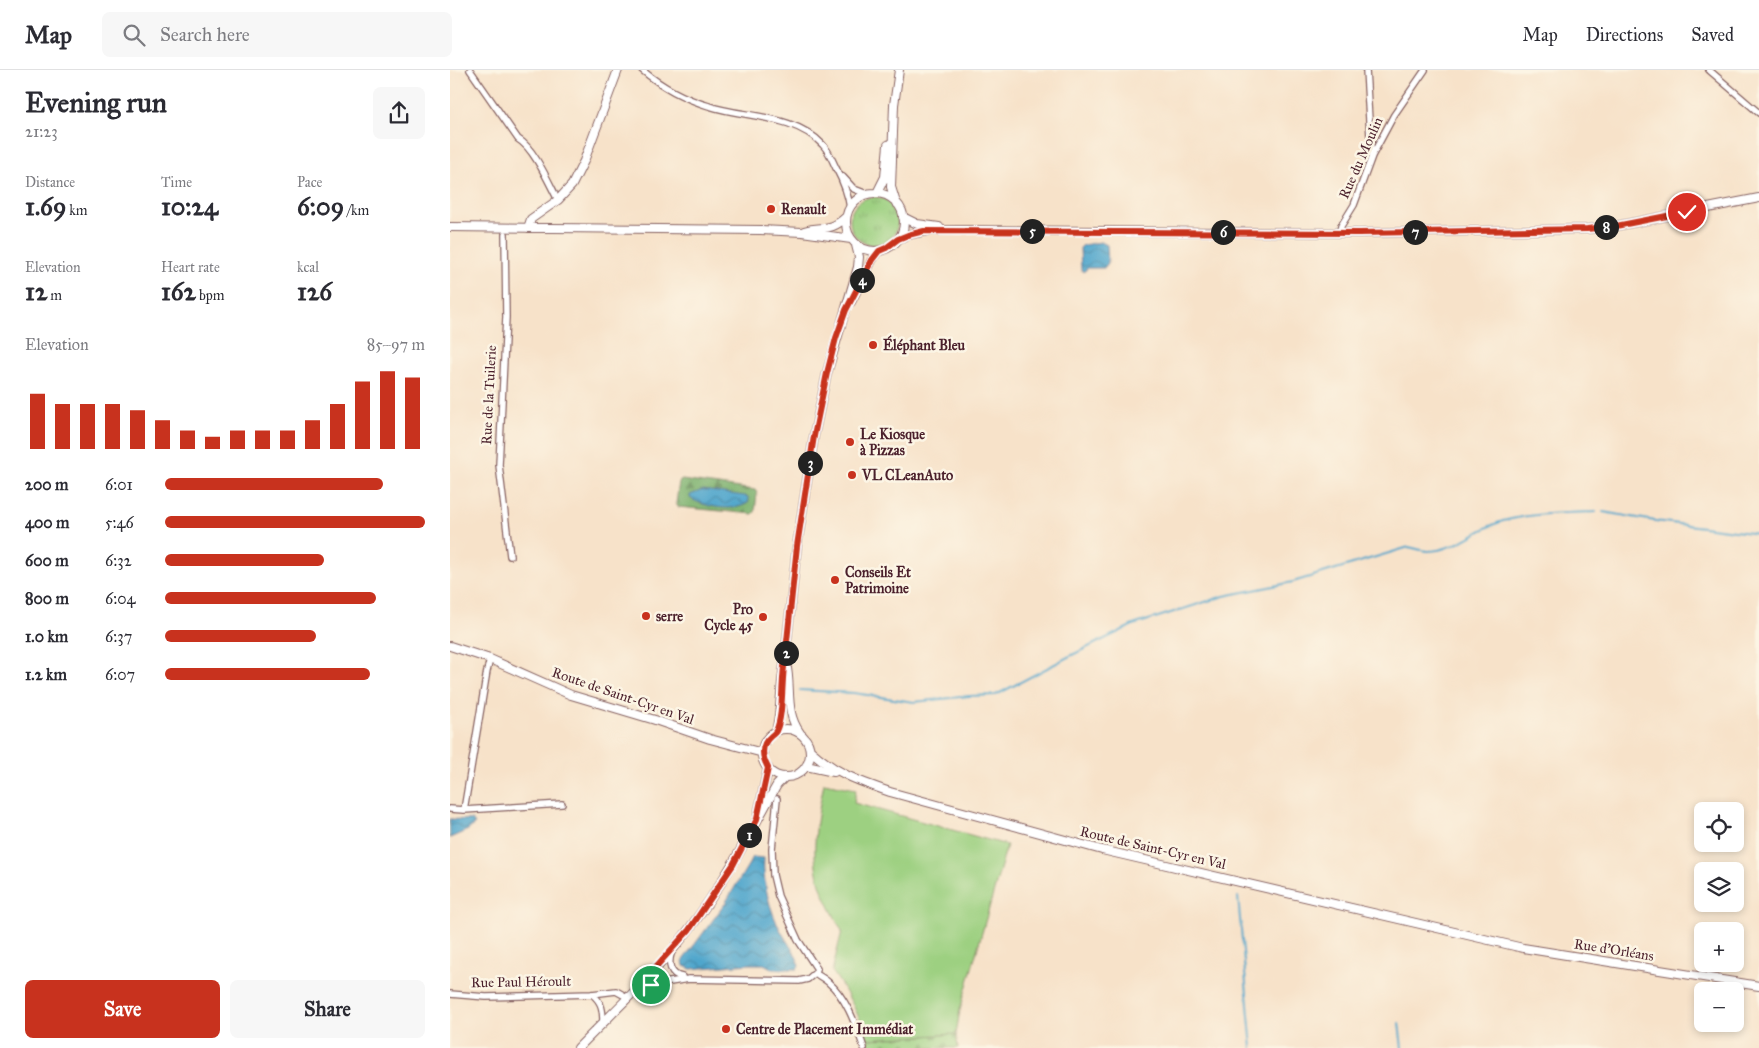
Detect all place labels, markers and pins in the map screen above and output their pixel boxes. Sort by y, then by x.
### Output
pin [1666,191,1708,233]
place label: Renault [781,201,826,218]
marker: Renault [765,203,777,215]
pin: 8 [1594,214,1618,240]
pin: 5 [1020,218,1044,244]
pin: 6 [1210,220,1236,244]
pin: 7 [1402,220,1428,244]
pin: 4 [850,268,874,292]
place label: Éléphant Bleu [883,335,966,355]
marker: Éléphant Bleu [867,339,879,351]
place label: Le Kiosque à Pizzas [860,426,925,459]
marker: Le Kiosque à Pizzas [844,436,856,448]
pin: 3 [798,450,822,476]
place label: VL CLeanAuto [861,467,953,484]
marker: VL CLeanAuto [846,469,858,481]
place label: Conseils Et Patrimoine [845,564,911,597]
marker: Conseils Et Patrimoine [829,574,841,586]
place label: Pro Cycle 45 [704,601,753,635]
place label: serre [656,608,683,625]
marker: serre [640,610,652,622]
marker: Pro Cycle 45 [757,611,769,623]
pin: 2 [774,640,798,666]
pin: 1 [736,822,762,848]
pin [630,964,672,1006]
place label: Centre de Placement Immédiat [736,1021,913,1038]
marker: Centre de Placement Immédiat [720,1023,732,1035]

